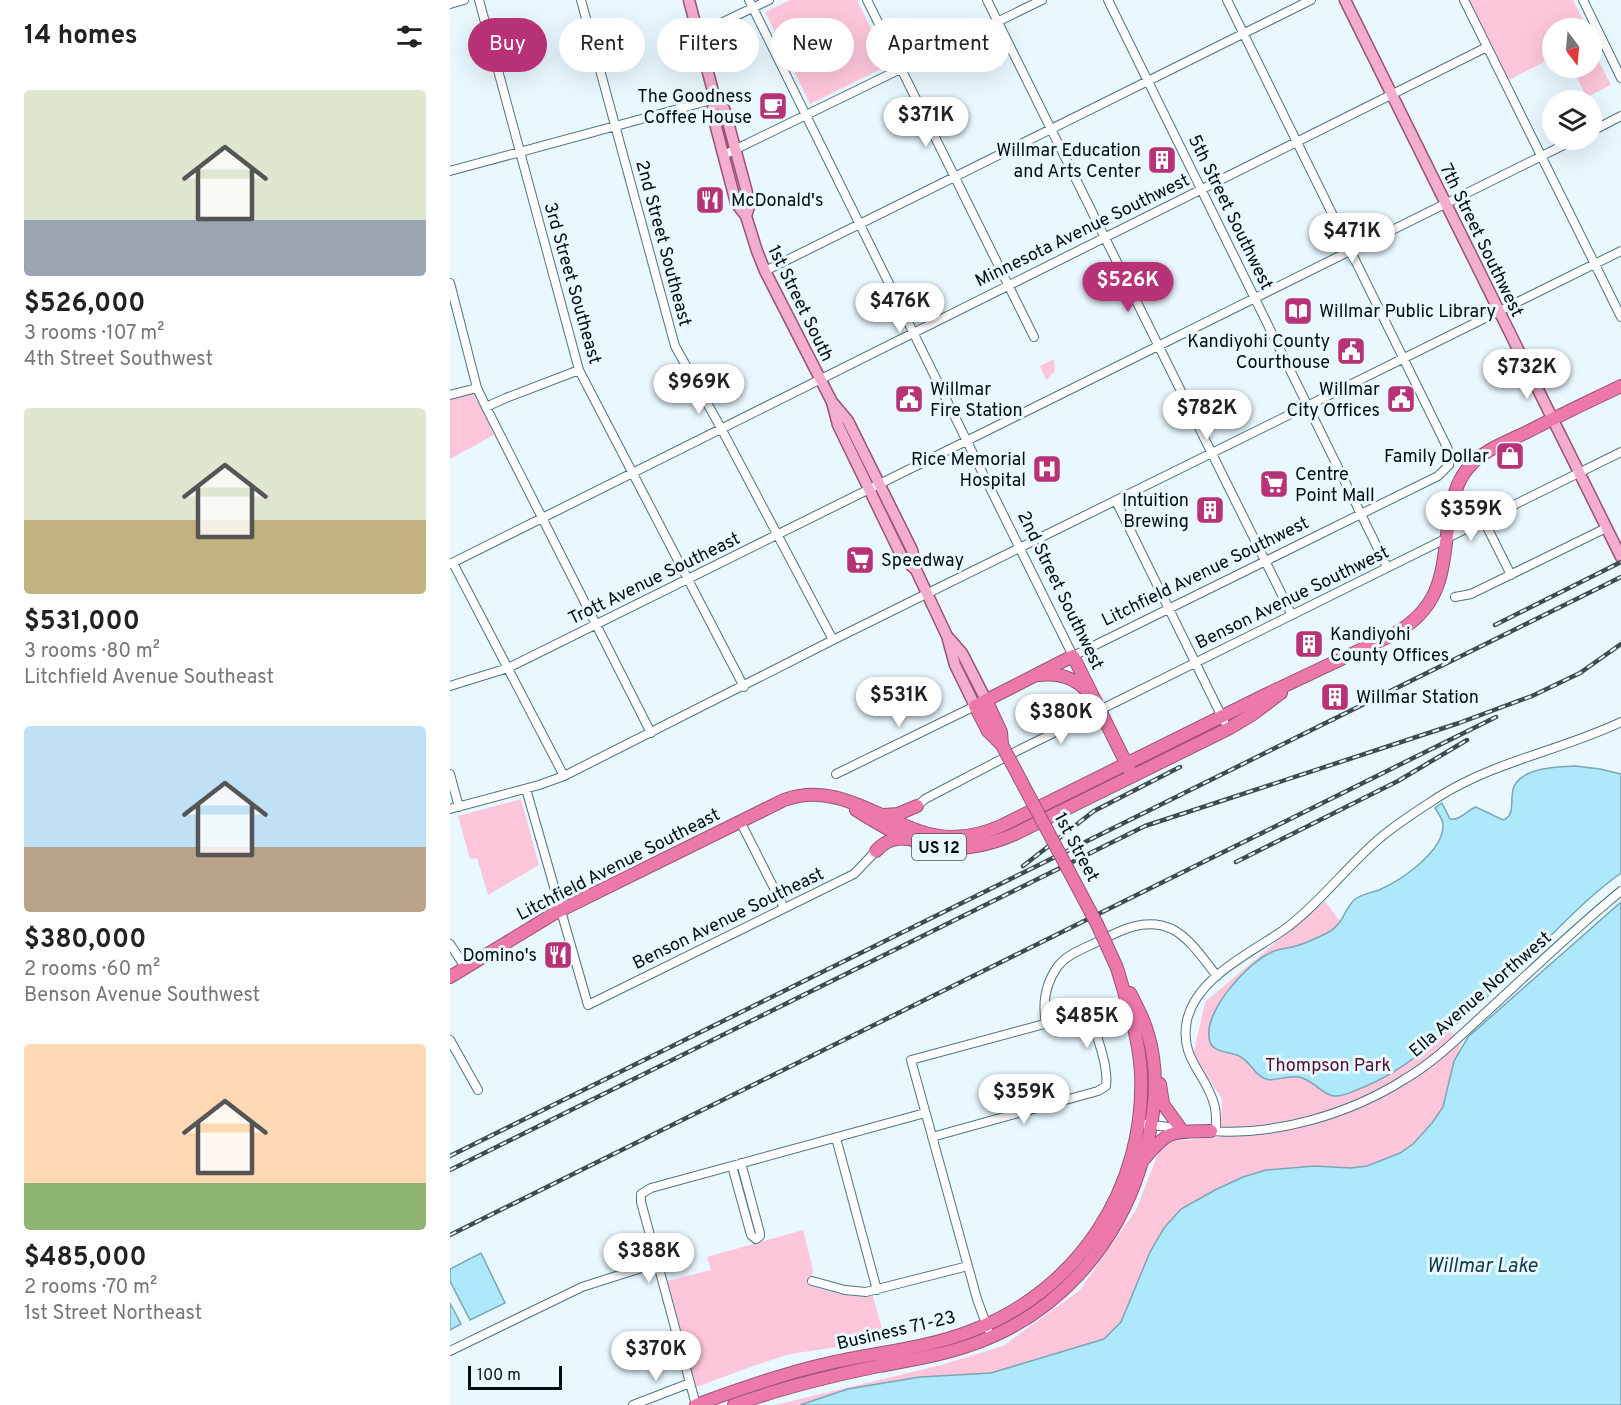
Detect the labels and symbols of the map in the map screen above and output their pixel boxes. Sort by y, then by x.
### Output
north arrow [1542,18,1602,78]
place label: The Goodness Coffee House [637,86,752,130]
cafe icon: The Goodness Coffee House [757,90,789,122]
pin: $371K [884,97,968,148]
street label: 5th Street Southwest [1182,131,1277,294]
place label: Willmar Education and Arts Center [996,140,1141,184]
building icon: Willmar Education and Arts Center [1146,144,1178,176]
street label: 2nd Street Southeast [629,158,696,329]
street label: 7th Street Southwest [1434,160,1528,321]
street label: Minnesota Avenue Southwest [972,169,1194,293]
restaurant icon: McDonald's [694,184,726,216]
place label: McDonald's [731,190,823,213]
street label: 3rd Street Southeast [537,200,606,367]
pin: $471K [1310,213,1394,264]
street label: 1st Street South [762,242,838,366]
pin: $526K [1086,262,1170,313]
pin: $476K [858,283,942,334]
library icon: Willmar Public Library [1282,295,1314,327]
place label: Willmar Public Library [1319,301,1496,324]
place label: Kandiyohi County Courthouse [1187,331,1330,375]
public building icon: Kandiyohi County Courthouse [1335,335,1367,367]
pin: $732K [1485,349,1569,400]
pin: $969K [657,364,741,415]
place label: Willmar Fire Station [930,379,1023,423]
place label: Willmar City Offices [1287,379,1380,423]
public building icon: Willmar Fire Station [893,383,925,415]
public building icon: Willmar City Offices [1385,383,1417,415]
pin: $782K [1165,390,1249,441]
shop icon: Family Dollar [1494,440,1526,472]
place label: Family Dollar [1384,446,1489,469]
place label: Rice Memorial Hospital [911,449,1026,493]
hospital icon: Rice Memorial Hospital [1031,453,1063,485]
place label: Centre Point Mall [1295,464,1375,508]
supermarket icon: Centre Point Mall [1258,468,1290,500]
place label: Intuition Brewing [1122,490,1189,534]
pin: $359K [1429,491,1513,542]
building icon: Intuition Brewing [1194,494,1226,526]
street label: 2nd Street Southwest [1011,507,1108,674]
street label: Litchfield Avenue Southwest [1098,512,1313,633]
street label: Trott Avenue Southeast [565,528,744,631]
street label: Benson Avenue Southwest [1192,541,1393,655]
supermarket icon: Speedway [844,544,876,576]
place label: Speedway [881,550,964,573]
place label: Kandiyohi County Offices [1330,624,1449,668]
building icon: Kandiyohi County Offices [1293,628,1325,660]
pin: $531K [857,677,941,728]
building icon: Willmar Station [1319,681,1351,713]
place label: Willmar Station [1356,687,1479,710]
pin: $380K [1019,694,1103,745]
street label: Litchfield Avenue Southeast [513,804,724,927]
street label: 1st Street [1048,809,1103,886]
road number: US 12 [912,834,966,860]
street label: Benson Avenue Southeast [629,863,828,976]
street label: Ella Avenue Northwest [1405,927,1557,1063]
restaurant icon: Domino's [542,939,574,971]
place label: Domino's [462,945,537,968]
pin: $485K [1045,998,1129,1049]
park label: Thompson Park [1265,1055,1391,1078]
pin: $359K [982,1074,1066,1125]
pin: $388K [607,1233,691,1284]
water label: Willmar Lake [1427,1254,1538,1280]
street label: Business 71-23 [835,1307,958,1356]
pin: $370K [614,1331,698,1382]
scale bar [468,1363,562,1390]

